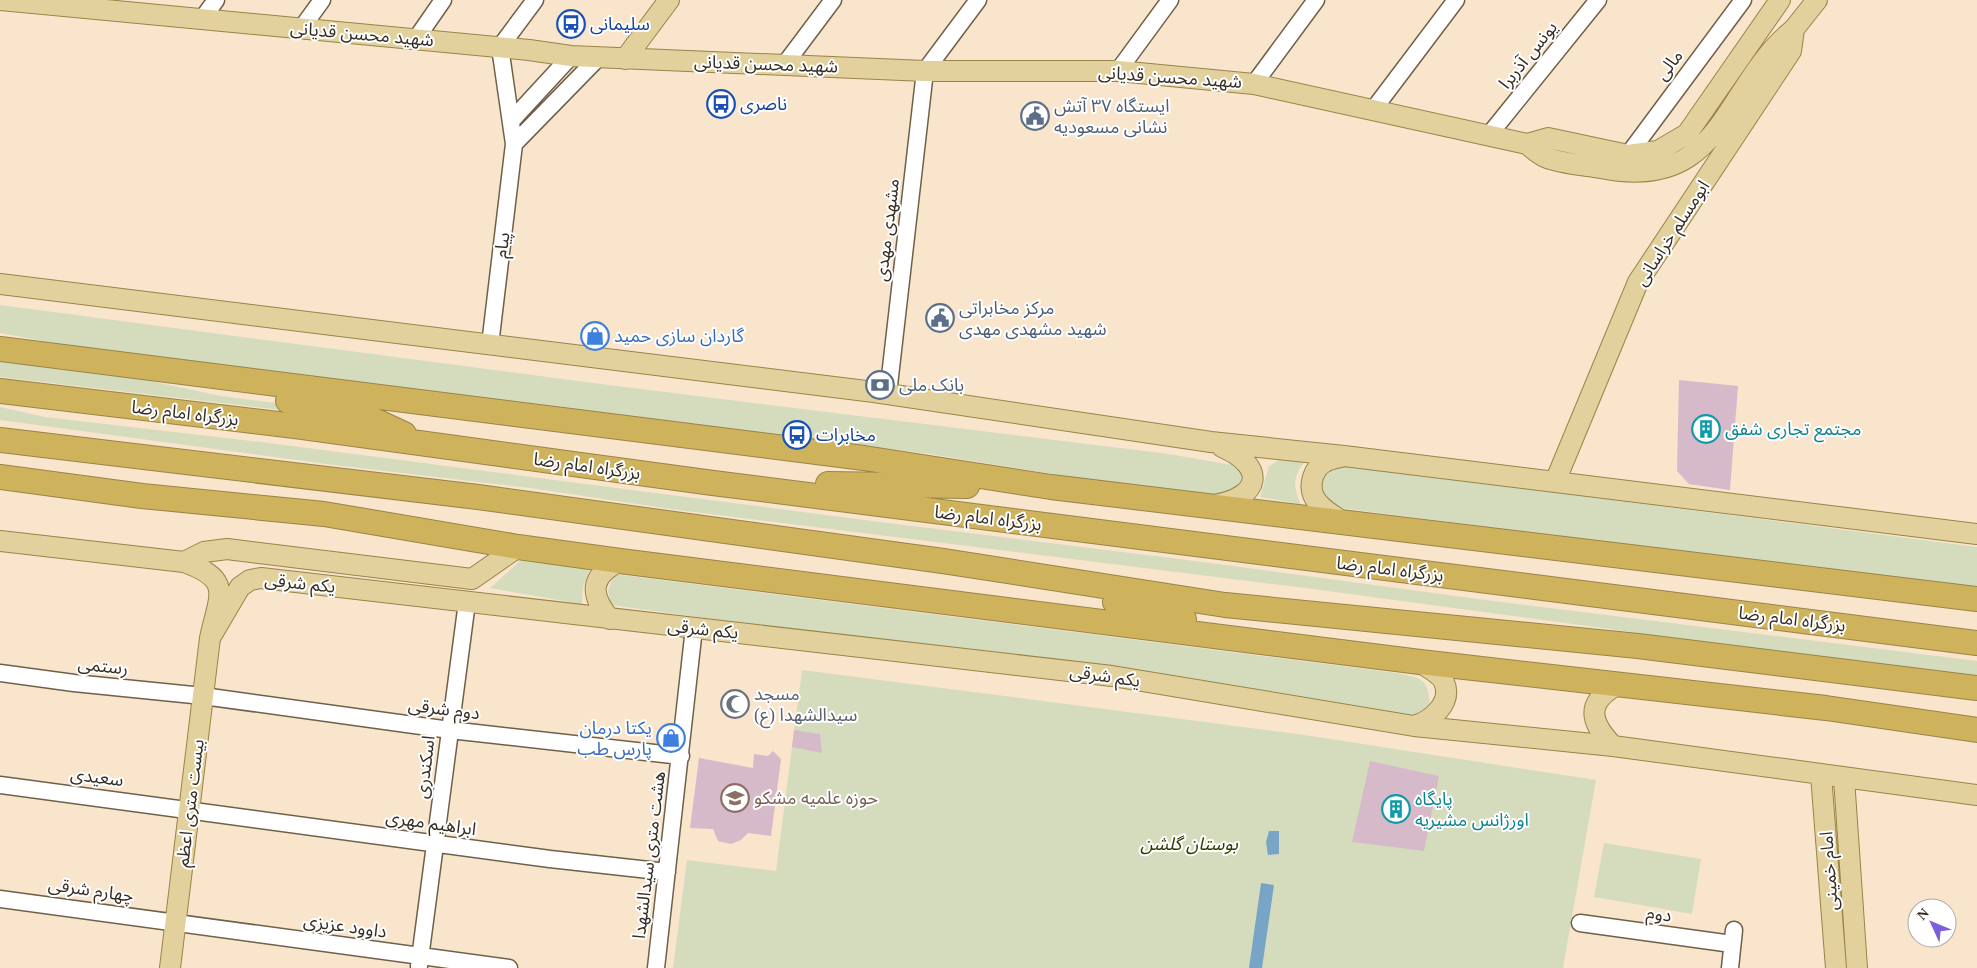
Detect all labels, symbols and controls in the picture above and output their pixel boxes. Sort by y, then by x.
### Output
bus stop icon: سلیمانی [556,9,586,39]
place label: سلیمانی [590,14,650,35]
street label: یونس آذربرا [1495,17,1562,93]
street label: شهید محسن قدیانی [289,18,435,51]
street label: مالی [1651,46,1688,85]
street label: شهید محسن قدیانی [694,51,838,78]
street label: شهید محسن قدیانی [1097,62,1243,93]
bus stop icon: ناصری [706,89,736,119]
place label: ناصری [740,94,787,115]
place label: ایستگاه ۳۷ آتش نشانی مسعودیه [1054,96,1169,138]
public building icon: ایستگاه ۳۷ آتش نشانی مسعودیه [1020,101,1050,131]
street label: مشهدی مهدی [871,177,904,283]
street label: ابومسلم خراسانی [1631,177,1716,291]
street label: پیام [490,231,517,260]
place label: مرکز مخابراتی شهید مشهدی مهدی [959,298,1107,340]
public building icon: مرکز مخابراتی شهید مشهدی مهدی [925,303,955,333]
shop icon: گاردان سازی حمید [580,321,610,351]
place label: گاردان سازی حمید [614,326,744,347]
bank icon: بانک ملی [865,370,895,400]
place label: بانک ملی [899,375,964,396]
street label: بزرگراه امام رضا [130,397,240,433]
building icon: مجتمع تجاری شفق [1691,414,1721,444]
place label: مجتمع تجاری شفق [1725,419,1862,443]
bus stop icon: مخابرات [782,420,812,450]
place label: مخابرات [816,425,876,446]
street label: بزرگراه امام رضا [532,449,642,487]
street label: بزرگراه امام رضا [933,502,1043,538]
street label: بزرگراه امام رضا [1335,553,1445,589]
street label: یکم شرقی [263,569,336,600]
street label: بزرگراه امام رضا [1737,603,1847,639]
street label: یکم شرقی [666,615,739,646]
street label: رستمی [77,653,129,680]
street label: یکم شرقی [1068,661,1142,694]
place label: مسجد سیدالشهدا (ع) [754,684,857,729]
mosque icon: مسجد سیدالشهدا (ع) [720,689,750,719]
street label: دوم شرقی [407,695,481,727]
place label: یکتا درمان پارس طب [577,718,652,760]
shop icon: یکتا درمان پارس طب [656,723,686,753]
street label: اسکندری [411,734,440,800]
street label: بیست متری اعظم [172,738,211,868]
street label: سعیدی [69,764,125,791]
street label: هشت متری سیدالشهدا [629,770,670,940]
school or university icon: حوزه علمیه مشکو [720,783,750,813]
place label: حوزه علمیه مشکو [754,788,878,809]
place label: پایگاه اورژانس مشیریه [1415,789,1529,831]
building icon: پایگاه اورژانس مشیریه [1381,794,1411,824]
street label: ابراهیم مهری [384,807,478,842]
street label: امام خمینی [1816,830,1846,911]
park label: بوستان گلشن [1140,834,1238,855]
street label: چهارم شرقی [46,874,135,910]
north arrow [1907,898,1957,948]
street label: دوم [1644,902,1673,930]
text: N [1914,905,1932,923]
street label: داوود عزیزی [302,910,388,943]

